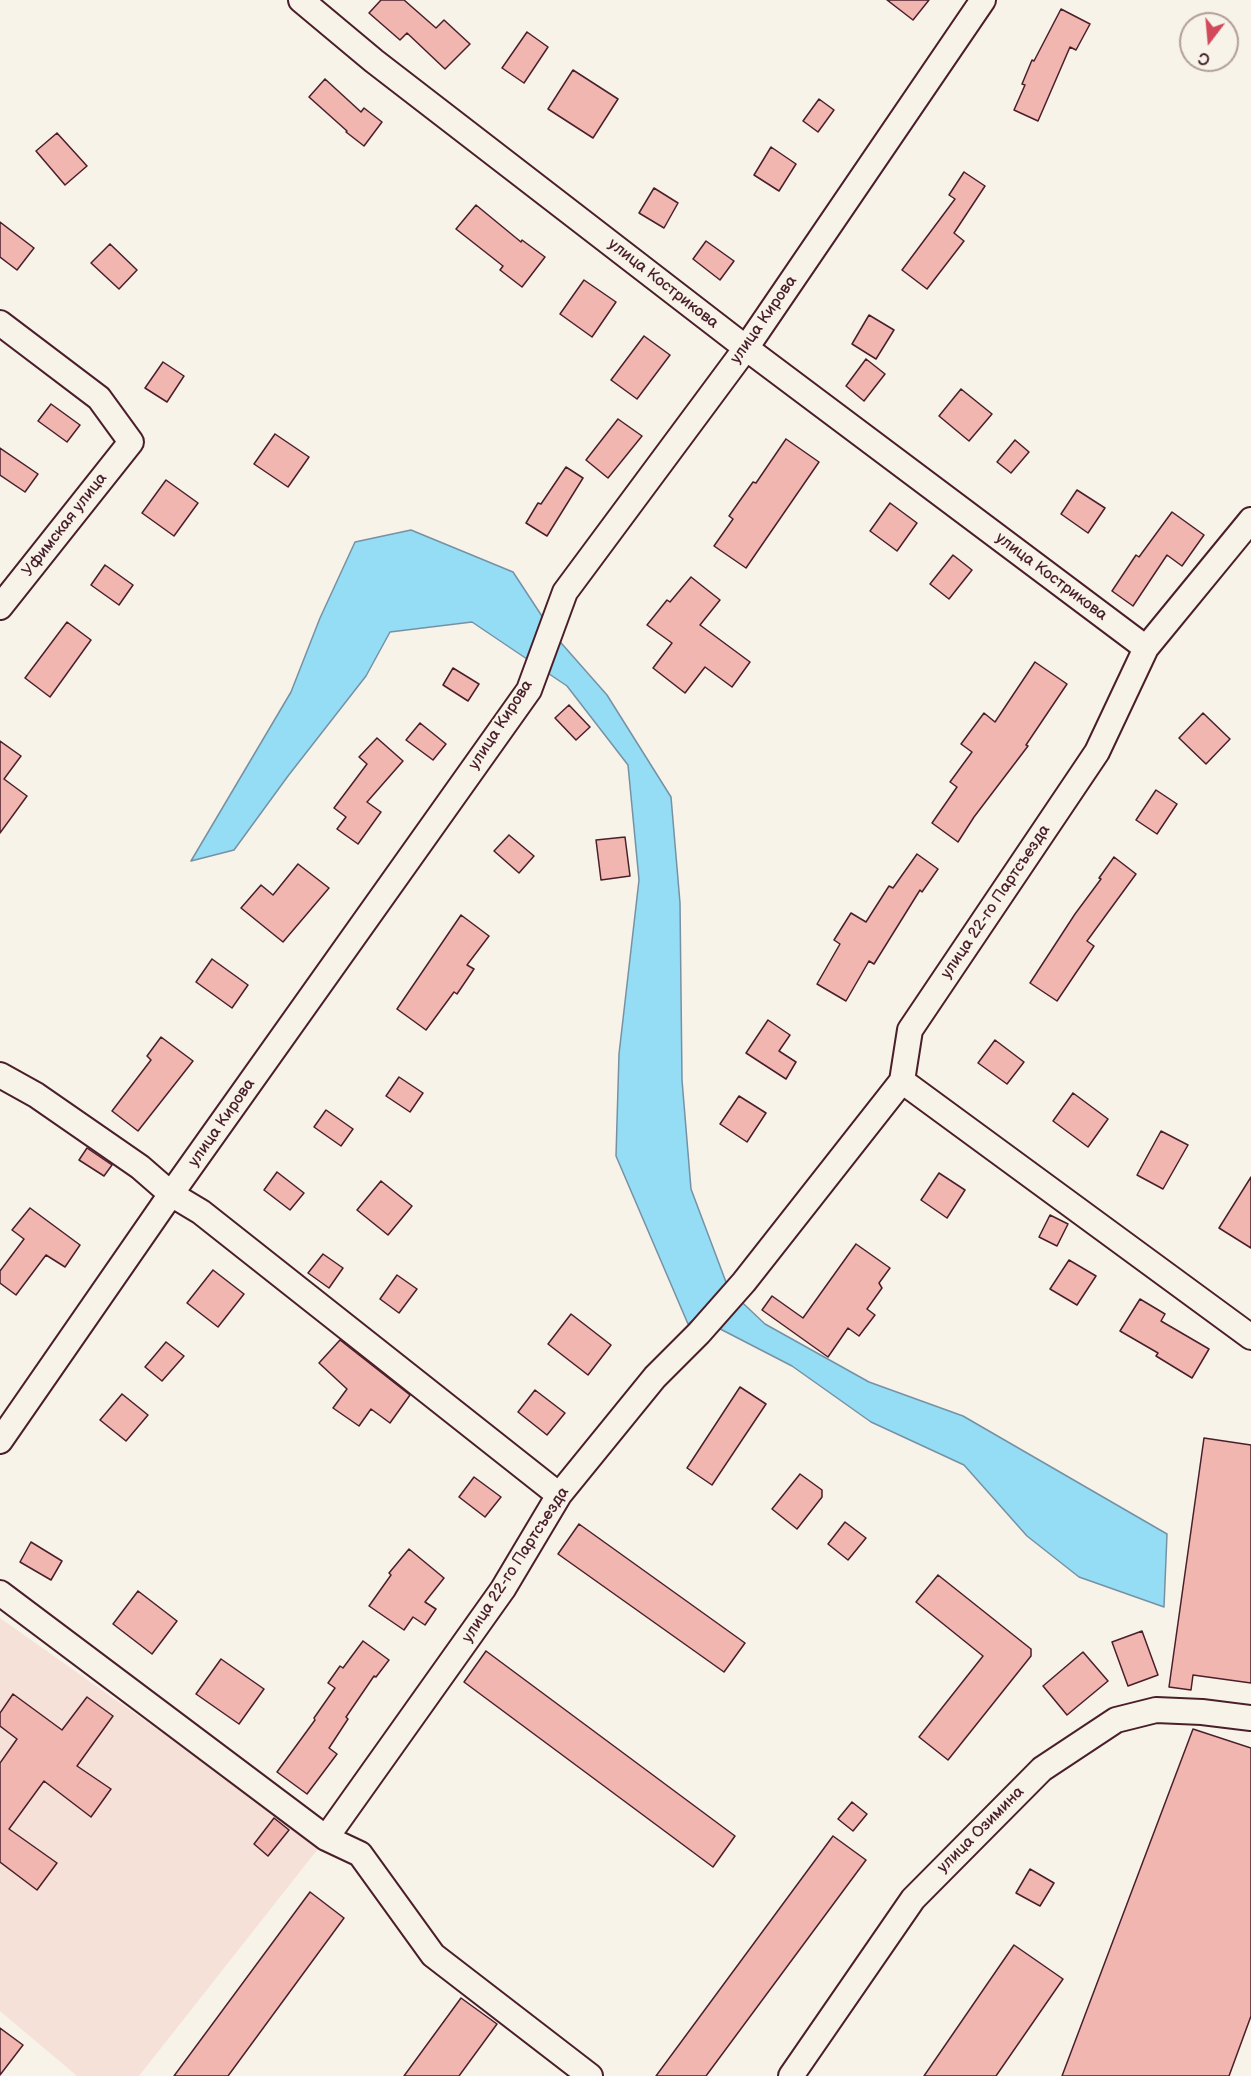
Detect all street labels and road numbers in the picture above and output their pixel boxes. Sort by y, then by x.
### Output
street label: улица Кострикова [604,235,722,333]
street label: улица Кирова [727,272,801,368]
street label: Уфимская улица [19,469,111,581]
street label: улица Кострикова [991,529,1111,625]
street label: улица Кирова [465,677,537,773]
street label: улица 22-го Партсъезда [937,821,1055,983]
street label: улица Кирова [185,1075,259,1171]
street label: улица 22-го Партсъезда [458,1484,574,1646]
street label: улица Озимина [934,1783,1028,1877]

